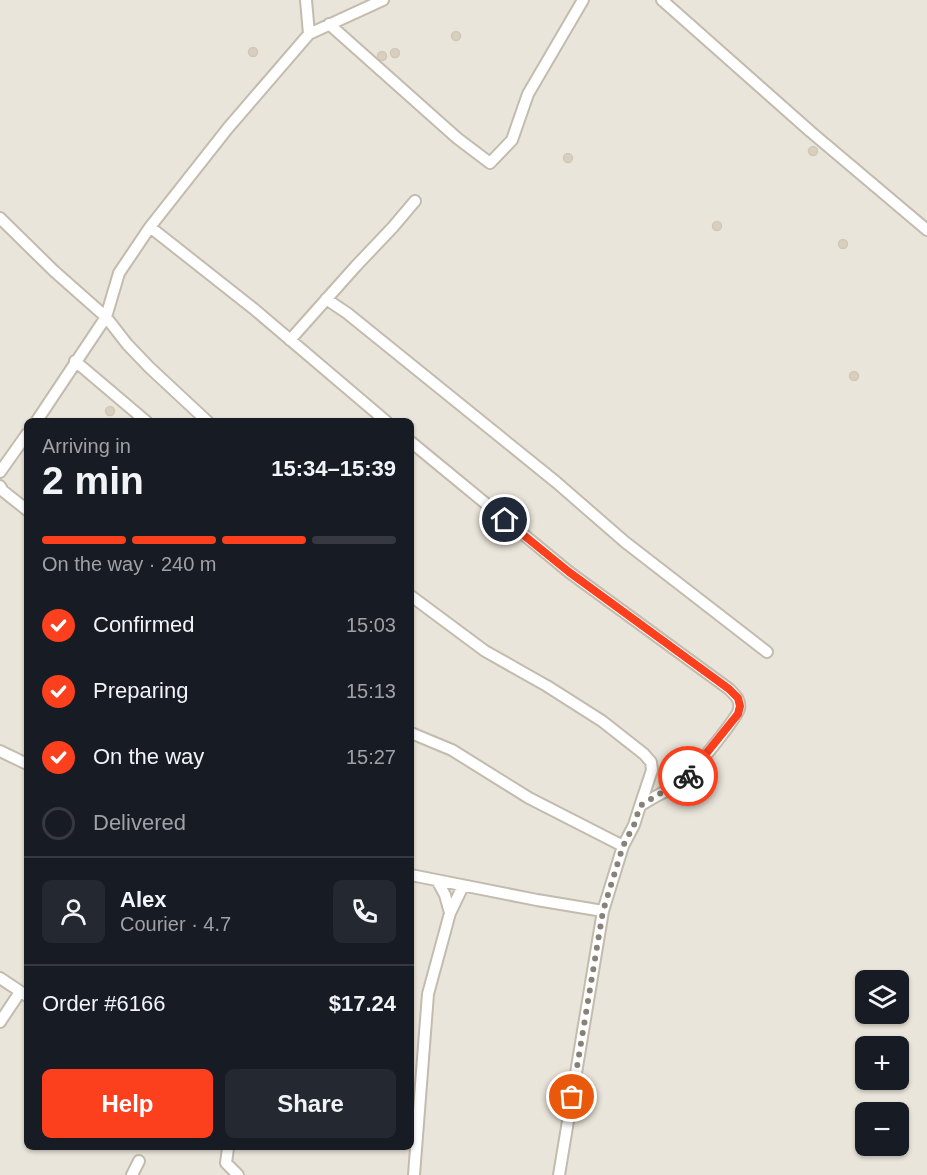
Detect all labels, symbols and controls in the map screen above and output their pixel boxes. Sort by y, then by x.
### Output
text: Arriving in [42,435,131,457]
text: 15:34–15:39 [271,456,396,481]
text: 2 min [42,459,144,502]
pin [479,494,530,545]
icon: home [488,503,521,536]
text: On the way · 240 m [42,553,217,575]
icon: check [42,609,75,642]
text: Confirmed [93,612,194,637]
text: 15:03 [346,614,396,636]
icon: check [42,675,75,708]
text: Preparing [93,678,188,703]
text: 15:13 [346,680,396,702]
icon: check [42,741,75,774]
text: On the way [93,744,204,769]
text: 15:27 [346,746,396,768]
courier [658,746,718,806]
icon: bike [672,760,705,793]
text: Delivered [93,810,186,835]
button: person [42,880,105,943]
button: phone [333,880,396,943]
text: Alex [120,887,166,912]
text: Courier · 4.7 [120,913,231,935]
map controls [855,970,909,1156]
button: layers [855,970,909,1024]
text: Order #6166 [42,991,166,1016]
text: $17.24 [329,991,396,1016]
button: + [855,1036,909,1090]
button: Help [42,1069,213,1138]
button: Share [225,1069,396,1138]
pin [546,1071,597,1122]
icon: bag [555,1080,588,1113]
button: − [855,1102,909,1156]

